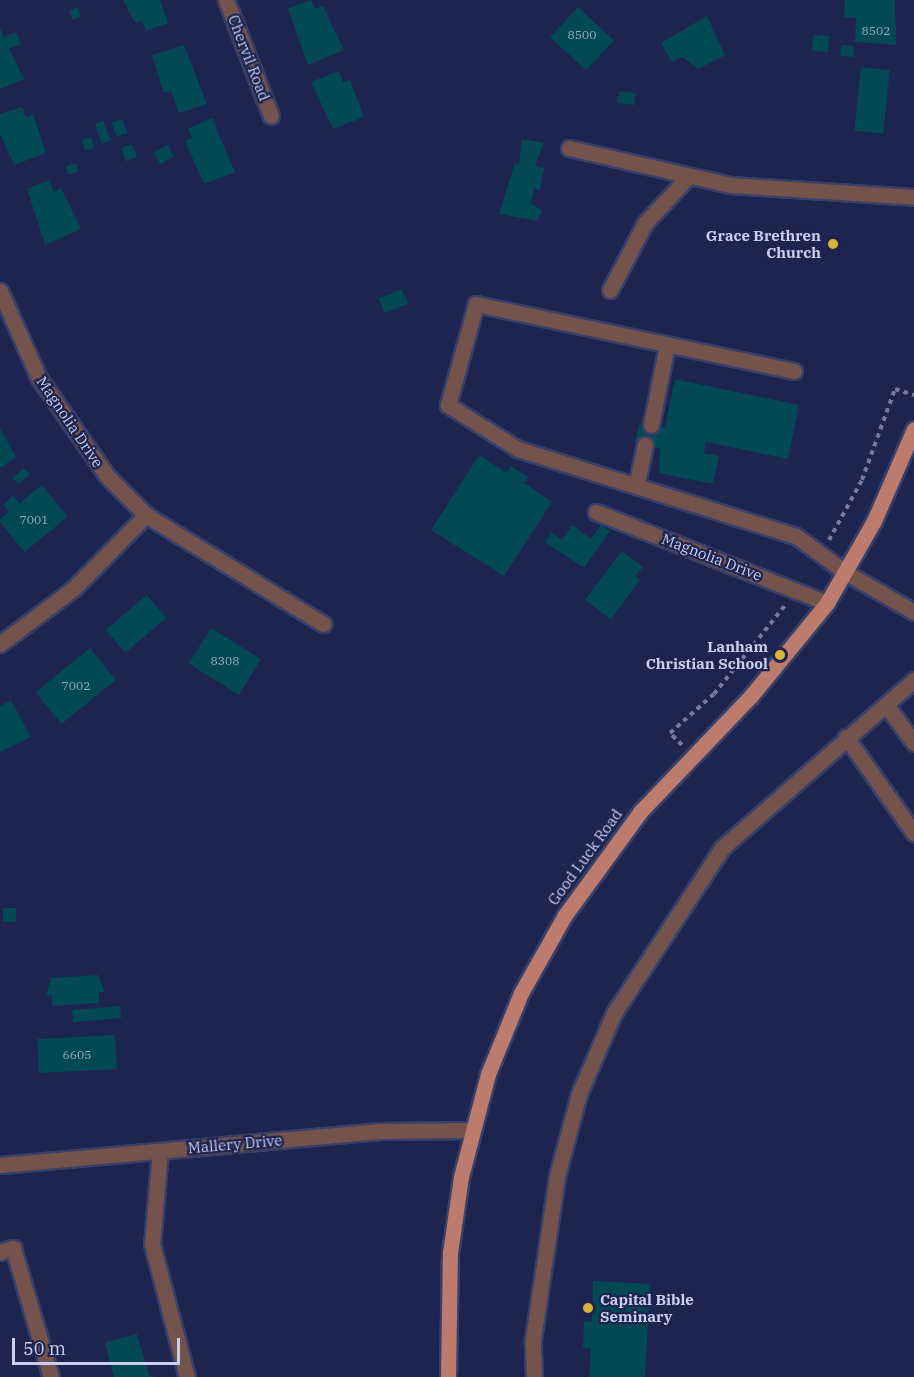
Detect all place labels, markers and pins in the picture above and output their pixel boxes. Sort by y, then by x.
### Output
place label: Grace Brethren Church [706,226,821,261]
marker: Grace Brethren Church [826,237,840,251]
place label: Lanham Christian School [646,637,768,672]
marker: Lanham Christian School [773,648,787,662]
place label: Capital Bible Seminary [600,1290,694,1325]
marker: Capital Bible Seminary [581,1301,595,1315]

